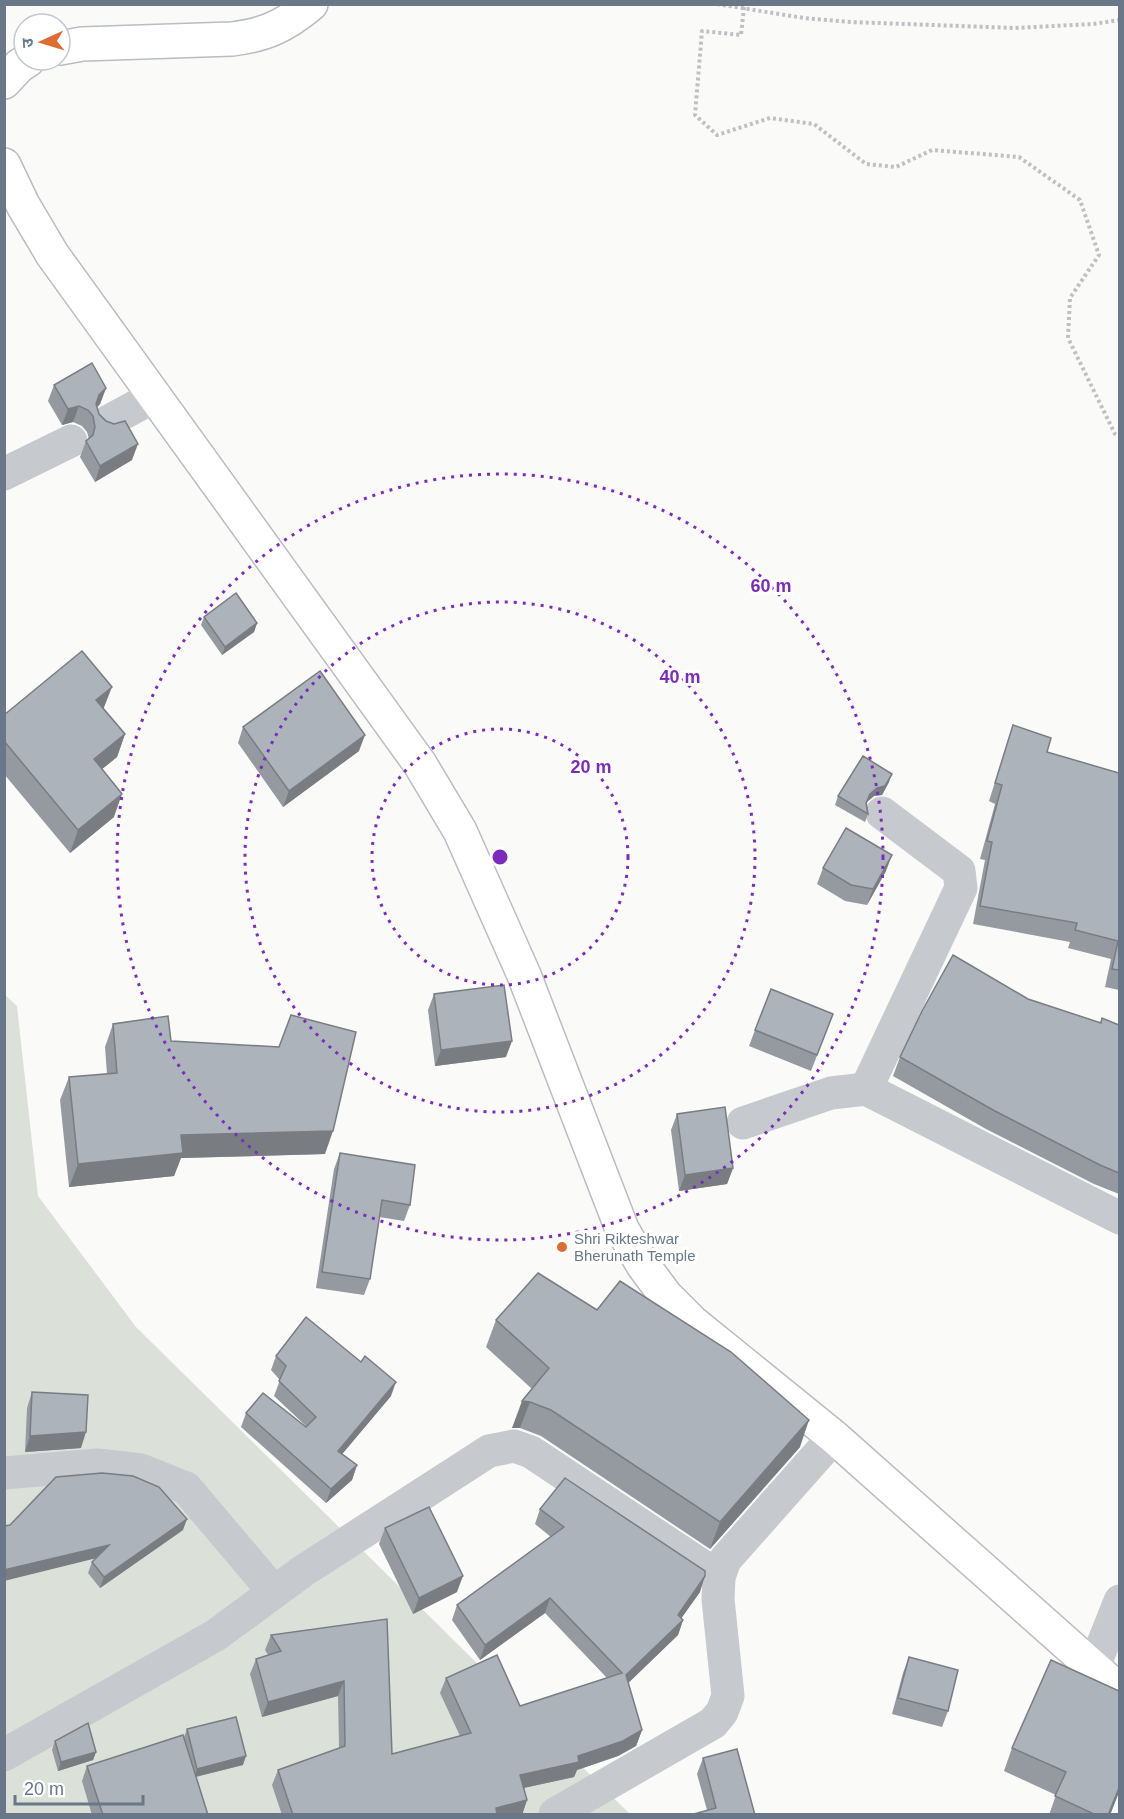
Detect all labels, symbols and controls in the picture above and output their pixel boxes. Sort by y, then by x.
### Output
north arrow [12,12,72,72]
text: उ [19,37,36,48]
text: 60 m [750,576,792,596]
text: 40 m [659,667,701,687]
text: 20 m [570,757,612,777]
centre of rings [490,847,510,867]
place label: Shri Rikteshwar Bherunath Temple [574,1230,695,1264]
marker: Shri Rikteshwar Bherunath Temple [555,1240,569,1254]
scale bar [15,1768,142,1806]
text: 20 m [24,1779,64,1799]

